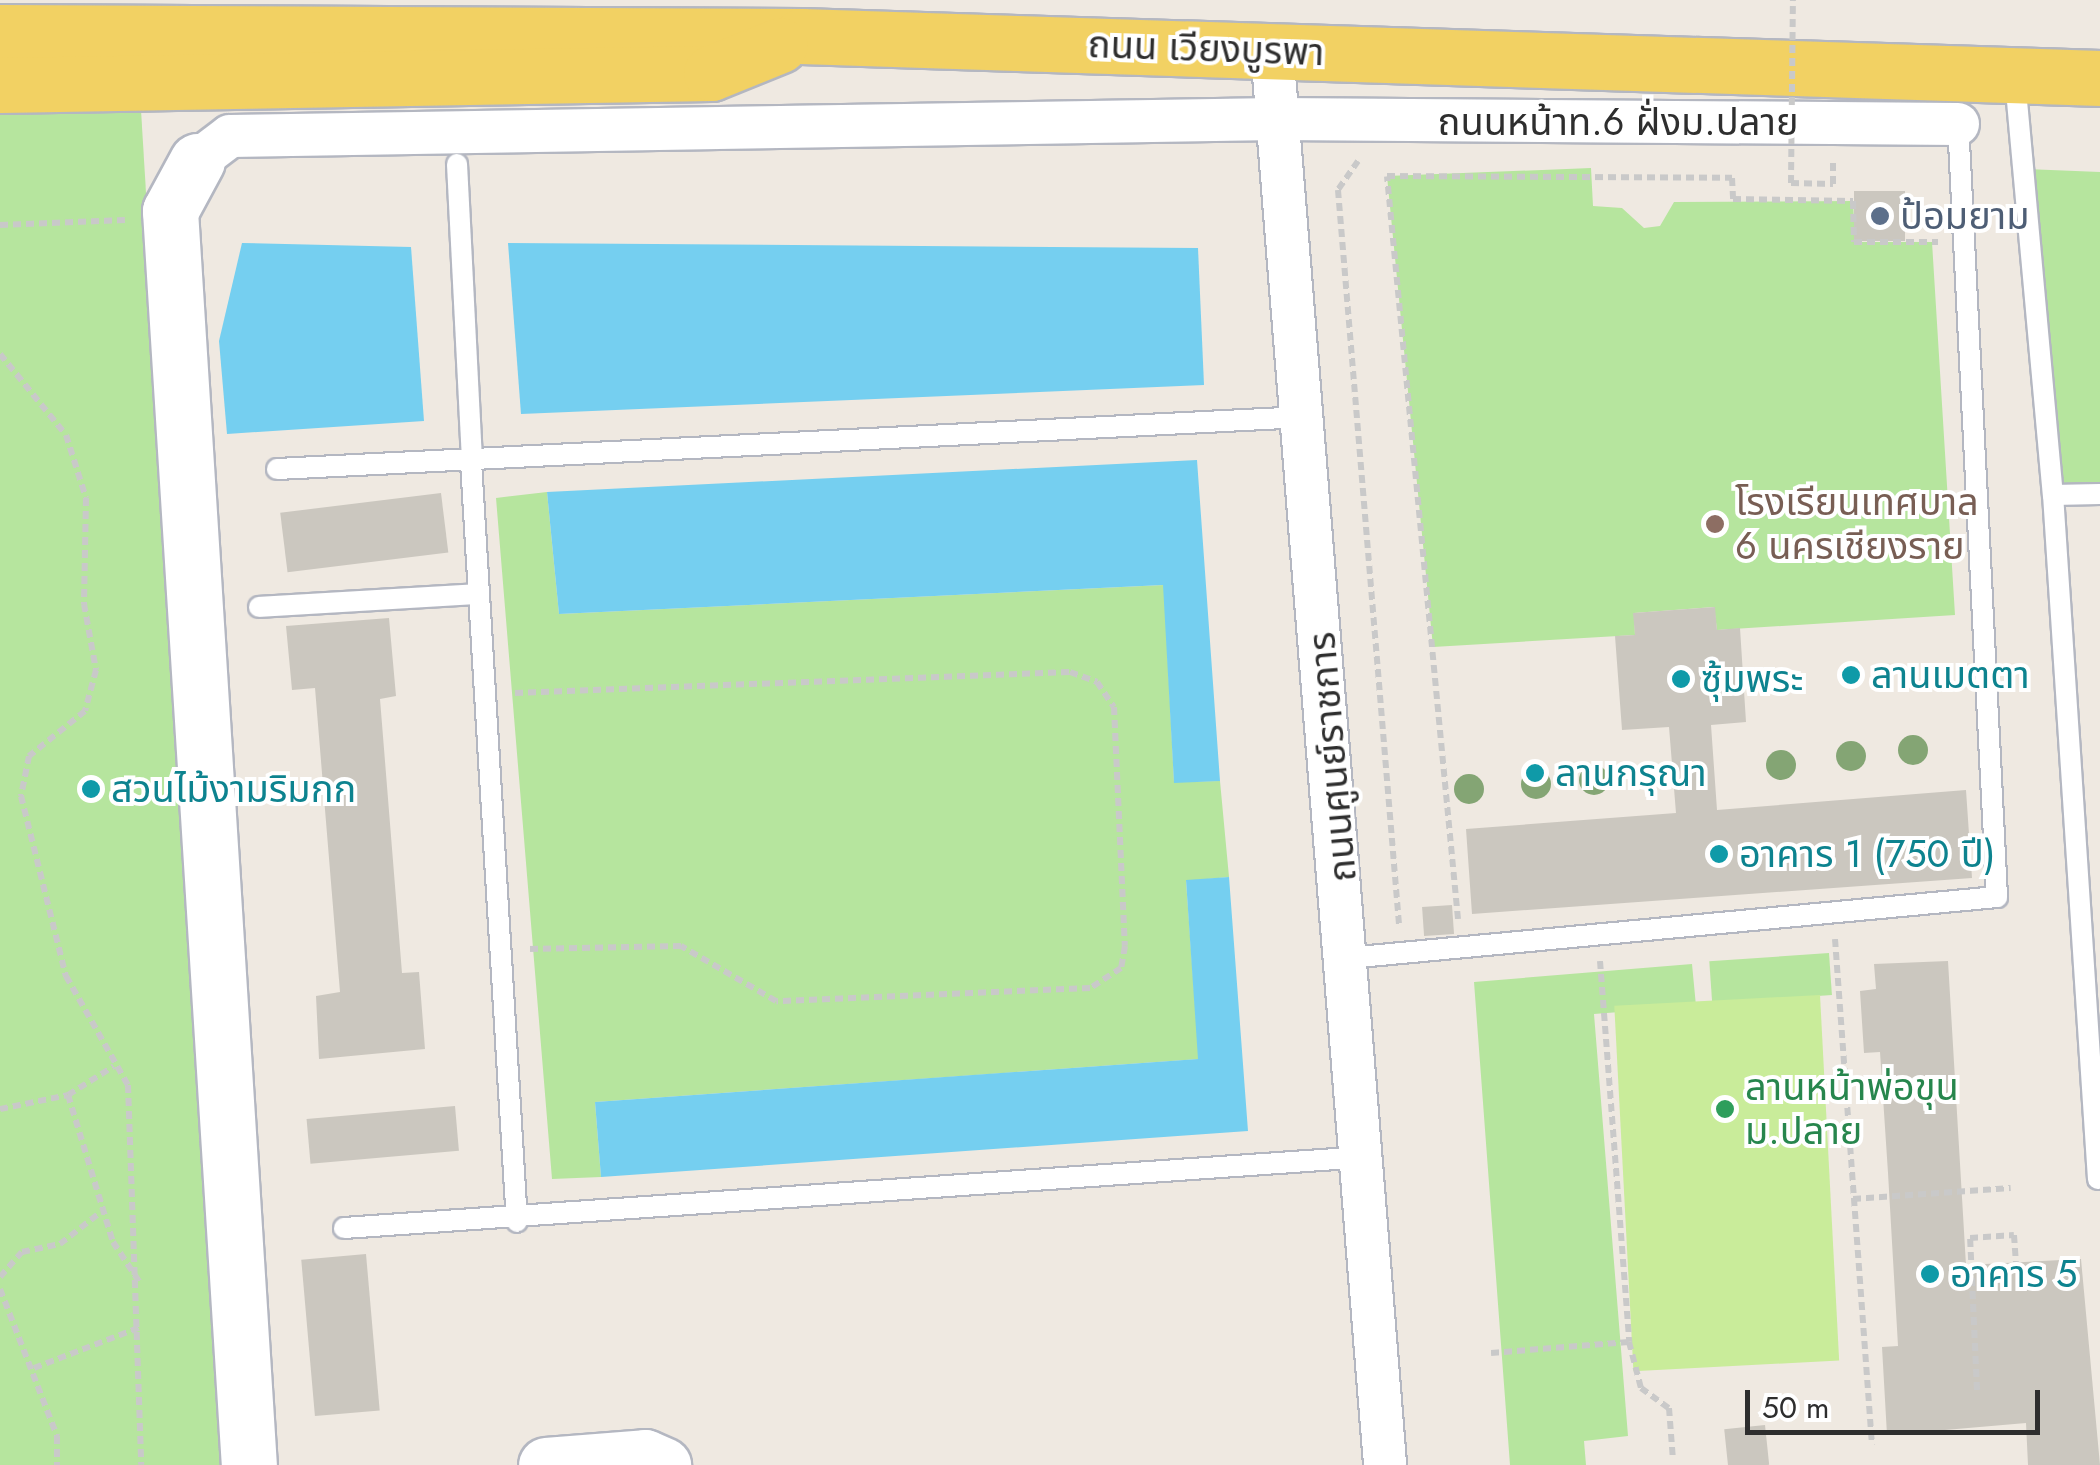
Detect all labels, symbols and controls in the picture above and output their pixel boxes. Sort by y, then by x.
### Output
street label: ถนน เวียงบูรพา [1087,21,1325,75]
street label: ถนนหน้าท.6 ฝั่งม.ปลาย [1438,99,1798,145]
place label: ป้อมยาม [1900,193,2029,239]
marker: ป้อมยาม [1869,205,1891,227]
place label: โรงเรียนเทศบาล 6 นครเชียงราย [1735,479,1979,568]
marker: โรงเรียนเทศบาล 6 นครเชียงราย [1704,513,1726,535]
street label: ถนนศูนย์ราชการ [1298,630,1366,884]
place label: ลานเมตตา [1871,652,2030,698]
place label: ซุ้มพระ [1701,656,1803,702]
marker: ลานเมตตา [1840,664,1862,686]
marker: ซุ้มพระ [1670,668,1692,690]
place label: ลานกรุณา [1555,750,1707,796]
marker: ลานกรุณา [1524,762,1546,784]
place label: สวนไม้งามริมกก [111,766,356,812]
marker: สวนไม้งามริมกก [80,778,102,800]
place label: อาคาร 1 (750 ปี) [1739,831,1996,877]
marker: อาคาร 1 (750 ปี) [1708,843,1730,865]
place label: ลานหน้าพ่อขุน ม.ปลาย [1745,1064,1959,1154]
marker: ลานหน้าพ่อขุน ม.ปลาย [1714,1098,1736,1120]
place label: อาคาร 5 [1950,1251,2077,1297]
marker: อาคาร 5 [1919,1263,1941,1285]
scale bar [1750,1370,2045,1432]
text: 50 m [1762,1386,1829,1429]

